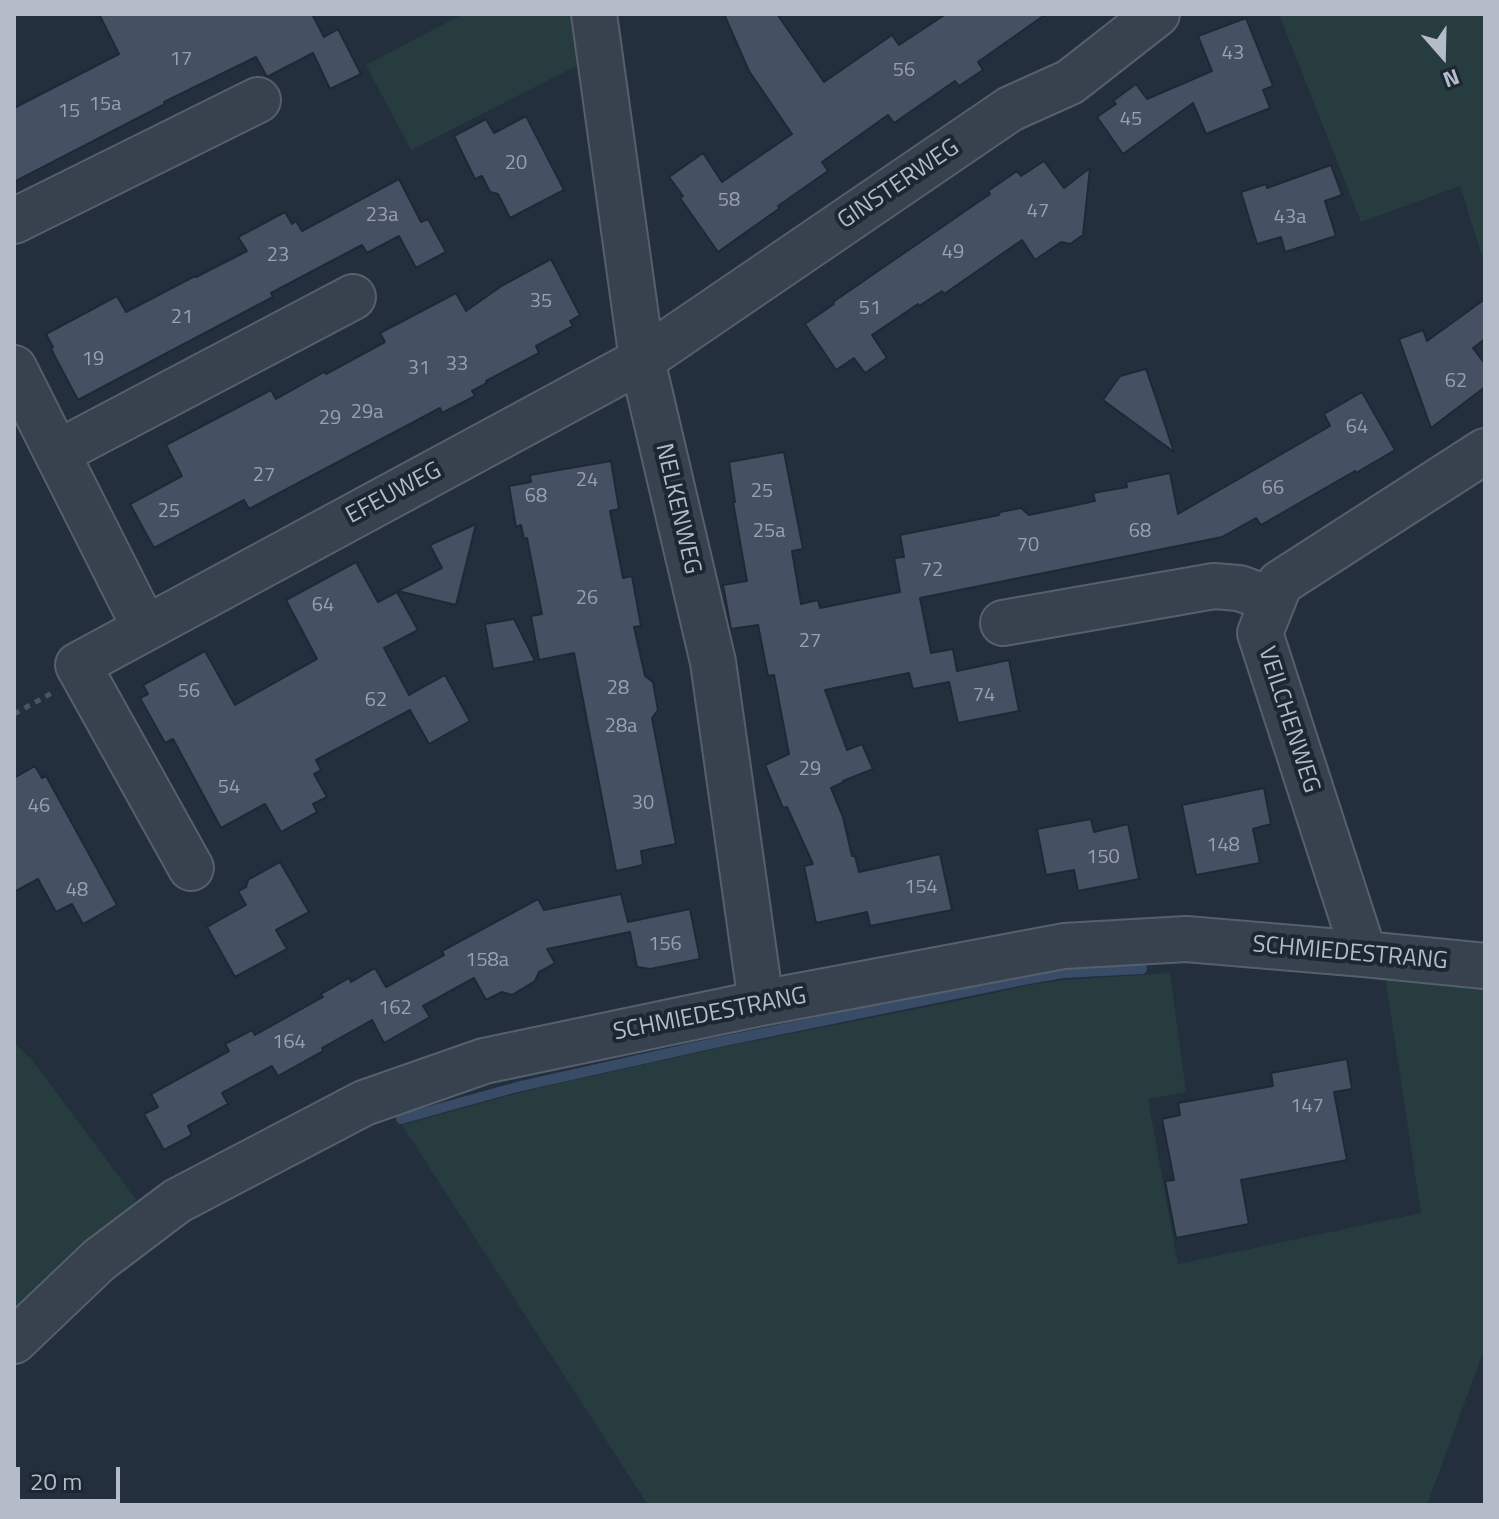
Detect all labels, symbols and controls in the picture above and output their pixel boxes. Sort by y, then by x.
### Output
north arrow [1403,16,1483,96]
house number: 43 [1222,42,1244,66]
house number: 17 [170,48,192,72]
house number: 56 [893,59,915,83]
text: N [1438,60,1464,97]
house number: 15a [89,93,121,117]
house number: 15 [58,100,80,124]
house number: 45 [1120,108,1142,132]
street label: GINSTERWEG [833,134,965,236]
house number: 20 [505,152,527,176]
house number: 58 [718,189,740,213]
house number: 47 [1027,200,1049,224]
house number: 23a [366,204,398,228]
house number: 43a [1274,206,1306,230]
house number: 49 [942,241,964,265]
house number: 23 [267,244,289,268]
house number: 35 [530,290,552,314]
house number: 51 [859,297,881,321]
house number: 21 [171,306,193,330]
house number: 19 [82,348,104,372]
house number: 33 [446,353,468,377]
house number: 31 [408,357,430,381]
house number: 62 [1445,370,1467,394]
house number: 29a [351,401,383,425]
house number: 29 [319,407,341,431]
house number: 64 [1346,416,1368,440]
street label: NELKENWEG [648,441,706,577]
street label: EFEUWEG [341,457,447,531]
house number: 27 [253,464,275,488]
house number: 24 [576,469,598,493]
house number: 66 [1262,477,1284,501]
house number: 25 [751,480,773,504]
house number: 68 [525,485,547,509]
house number: 25 [158,500,180,524]
house number: 25a [753,520,785,544]
house number: 68 [1129,520,1151,544]
house number: 70 [1017,534,1039,558]
house number: 72 [921,559,943,583]
house number: 26 [576,587,598,611]
house number: 64 [312,594,334,618]
house number: 27 [799,630,821,654]
street label: VEILCHENWEG [1251,643,1325,797]
house number: 28 [607,677,629,701]
house number: 56 [178,680,200,704]
house number: 74 [973,684,995,708]
house number: 62 [365,689,387,713]
house number: 28a [605,715,637,739]
house number: 29 [799,758,821,782]
house number: 54 [218,776,240,800]
house number: 30 [632,792,654,816]
house number: 46 [28,795,50,819]
house number: 148 [1206,834,1240,858]
house number: 150 [1086,846,1120,870]
house number: 154 [904,876,938,900]
house number: 48 [66,879,88,903]
street label: SCHMIEDESTRANG [1251,931,1449,977]
house number: 156 [648,933,682,957]
house number: 158a [465,949,509,973]
street label: SCHMIEDESTRANG [611,982,809,1048]
house number: 162 [378,997,412,1021]
house number: 164 [272,1031,306,1055]
house number: 147 [1290,1095,1324,1119]
scale bar [20,1451,124,1501]
text: 20 m [30,1463,82,1499]

